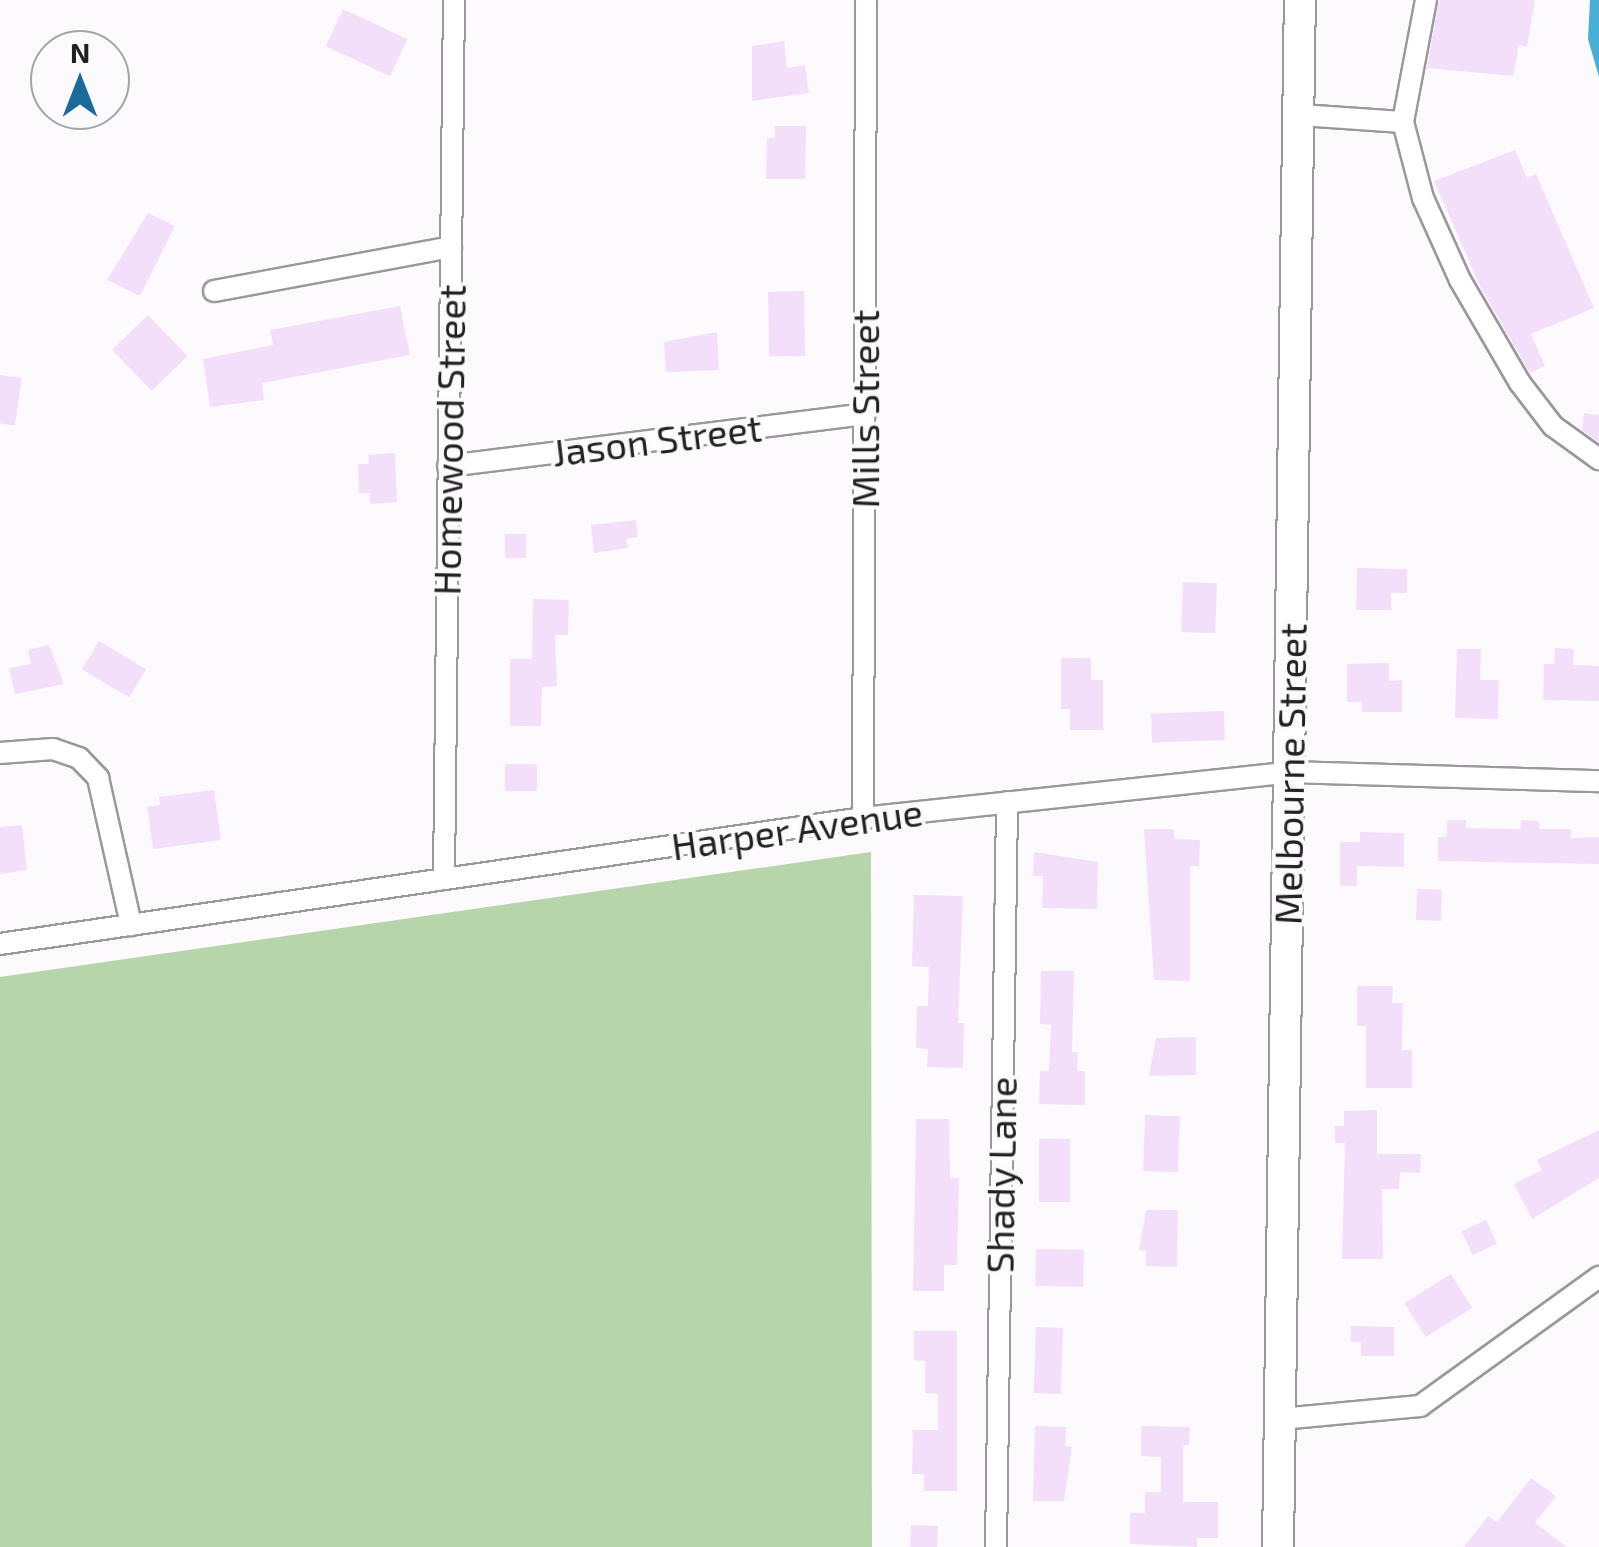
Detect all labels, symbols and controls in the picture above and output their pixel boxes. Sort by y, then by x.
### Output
north arrow [30,30,130,130]
text: N [70,35,90,69]
street label: Homewood Street [423,284,475,596]
street label: Mills Street [842,310,888,508]
street label: Jason Street [550,405,764,475]
street label: Melbourne Street [1265,623,1315,925]
street label: Harper Avenue [668,789,926,869]
street label: Shady Lane [976,1076,1026,1274]

